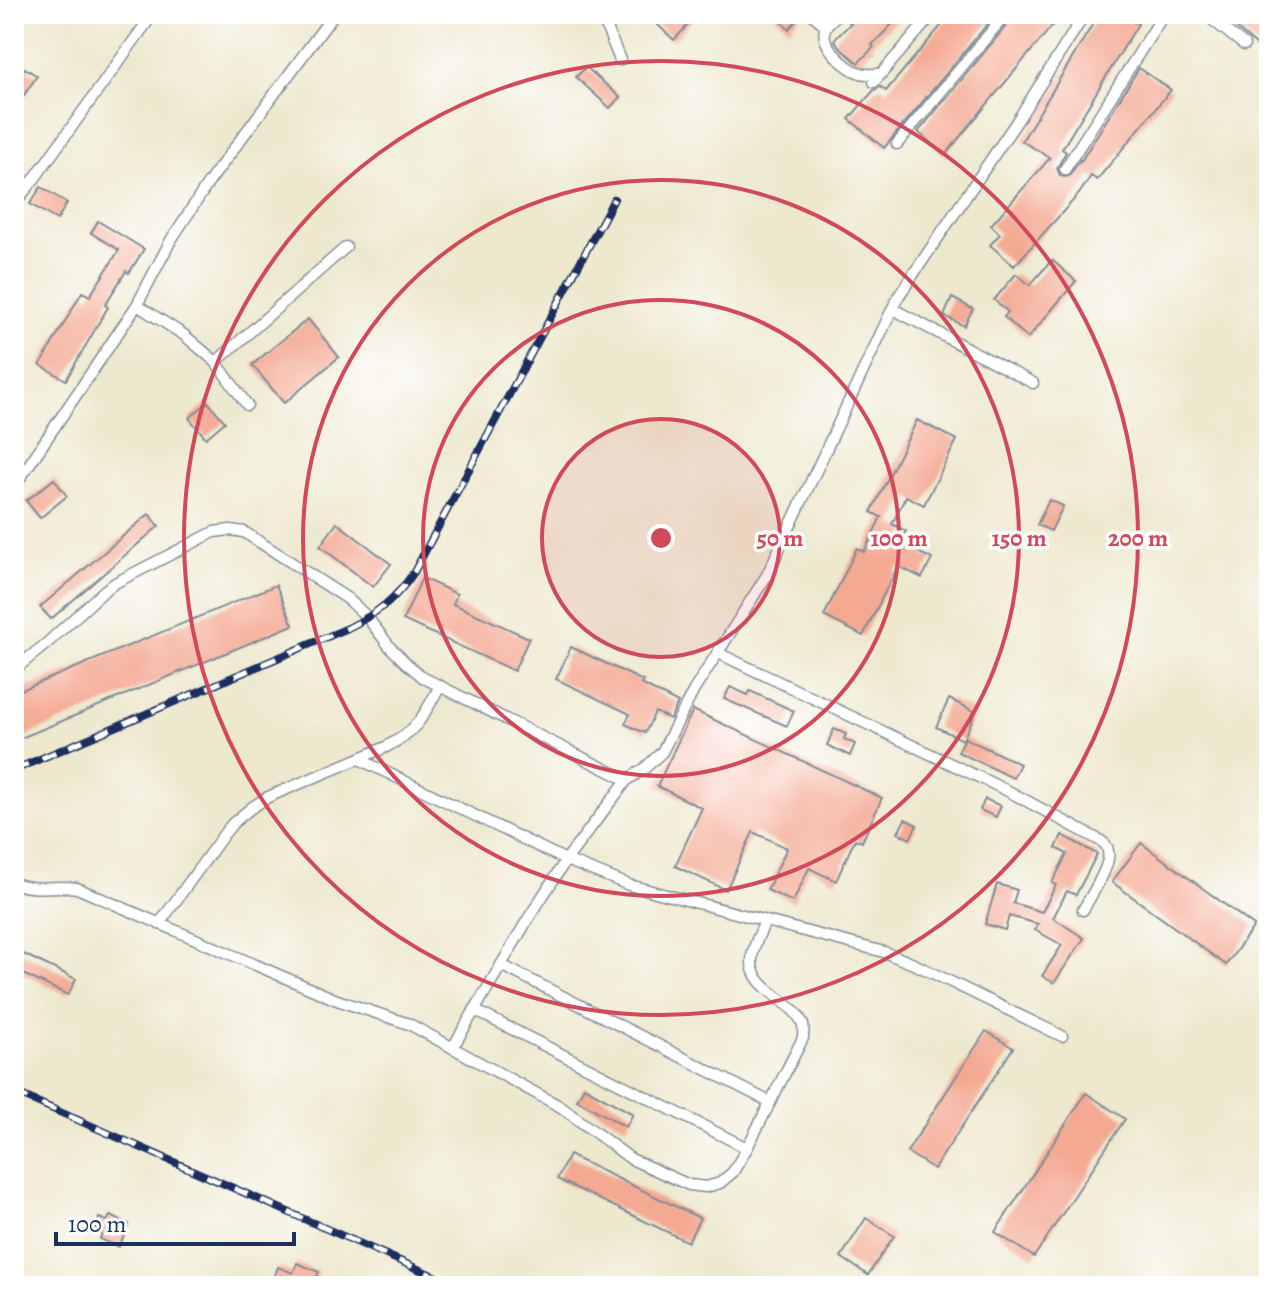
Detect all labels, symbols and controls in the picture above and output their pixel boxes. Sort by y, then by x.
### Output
text: 50 m [757,522,803,554]
text: 100 m [870,522,928,554]
text: 150 m [991,522,1047,554]
text: 200 m [1108,522,1168,554]
centre of rings [647,524,675,552]
scale bar [56,1196,294,1246]
text: 100 m [68,1208,127,1240]

